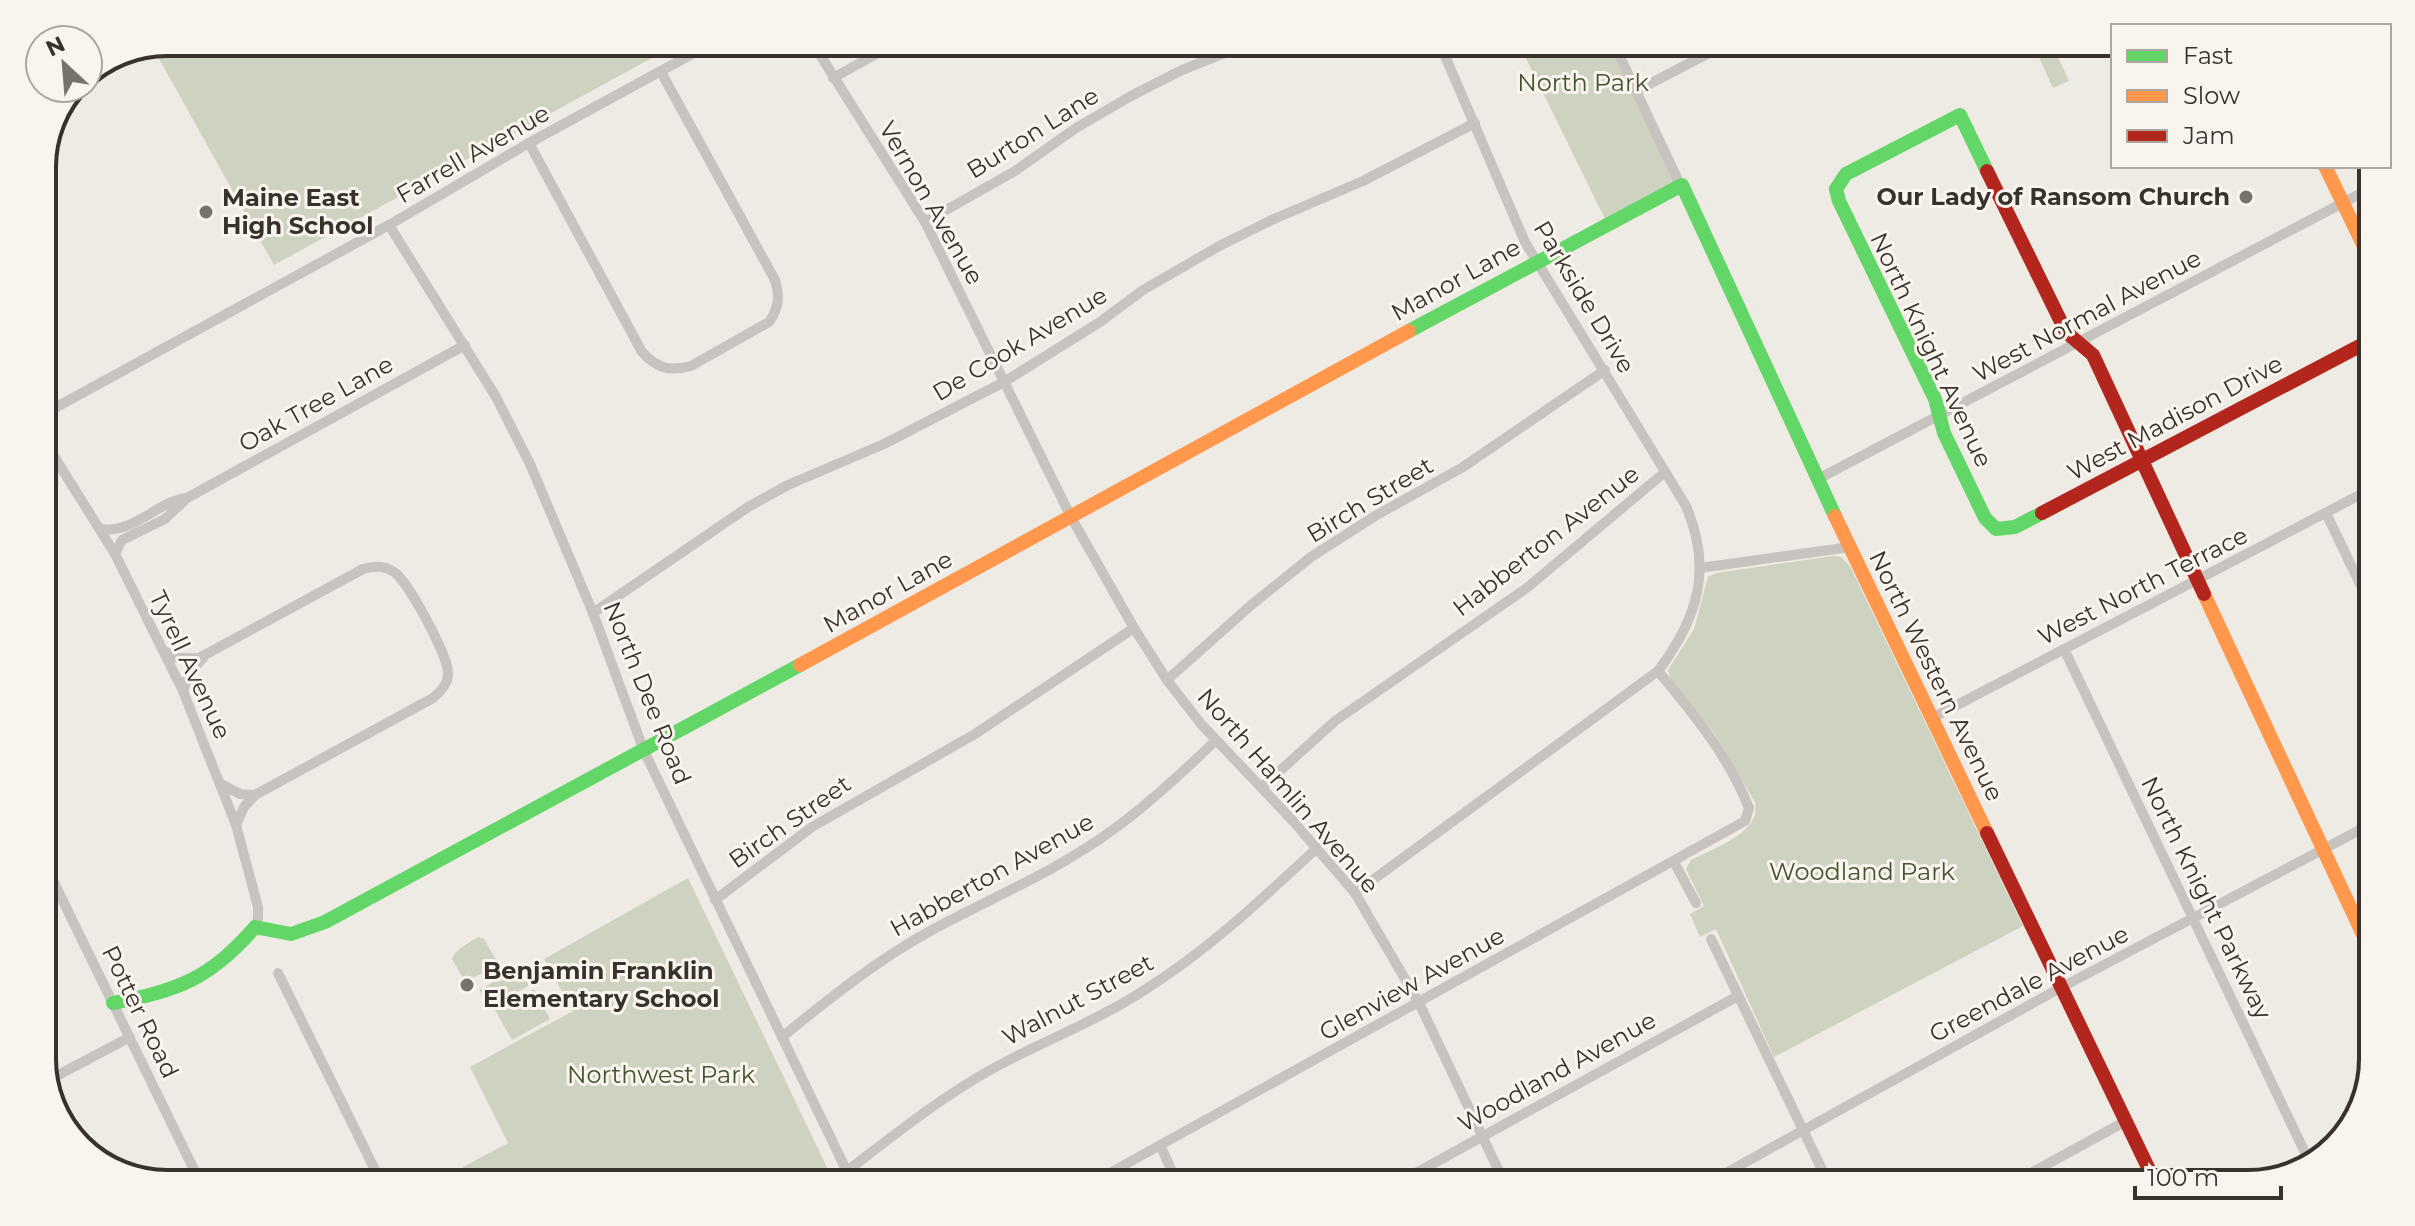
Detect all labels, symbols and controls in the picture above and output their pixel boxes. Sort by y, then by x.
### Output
north arrow [24,24,104,104]
legend [2111,24,2391,168]
text: N [42,30,69,63]
text: Fast [2183,41,2234,70]
park label: North Park [1517,68,1649,97]
street label: Burton Lane [961,81,1104,185]
text: Slow [2183,81,2240,110]
street label: Farrell Avenue [391,98,554,209]
street label: Vernon Avenue [873,116,990,290]
text: Jam [2182,121,2235,150]
place label: Our Lady of Ransom Church [1876,182,2230,211]
place label: Maine East High School [222,183,374,240]
marker: Our Lady of Ransom Church [2237,188,2255,206]
marker: Maine East High School [197,203,215,221]
street label: Parkside Drive [1528,215,1641,378]
street label: North Knight Avenue [1864,228,1999,472]
street label: Manor Lane [1386,232,1525,327]
street label: West Normal Avenue [1968,243,2206,388]
street label: De Cook Avenue [927,280,1112,407]
street label: Oak Tree Lane [234,349,398,458]
street label: West Madison Drive [2062,349,2287,487]
street label: Birch Street [1301,450,1438,549]
street label: Habberton Avenue [1447,459,1645,622]
street label: West North Terrace [2033,520,2252,651]
street label: Manor Lane [818,544,957,639]
street label: North Western Avenue [1863,546,2010,806]
street label: Tyrell Avenue [143,586,237,744]
street label: North Dee Road [598,597,697,788]
street label: North Hamlin Avenue [1192,682,1385,899]
street label: Birch Street [723,769,857,874]
street label: North Knight Parkway [2135,772,2278,1024]
street label: Habberton Avenue [885,807,1099,943]
park label: Woodland Park [1769,857,1956,886]
street label: Greendale Avenue [1924,919,2133,1048]
street label: Glenview Avenue [1314,921,1509,1046]
street label: Potter Road [96,941,185,1083]
street label: Walnut Street [997,947,1158,1052]
place label: Benjamin Franklin Elementary School [483,956,720,1013]
marker: Benjamin Franklin Elementary School [458,976,476,994]
street label: Woodland Avenue [1453,1005,1661,1138]
park label: Northwest Park [567,1060,756,1089]
scale bar [2135,1150,2281,1200]
text: 100 m [2147,1163,2219,1192]

